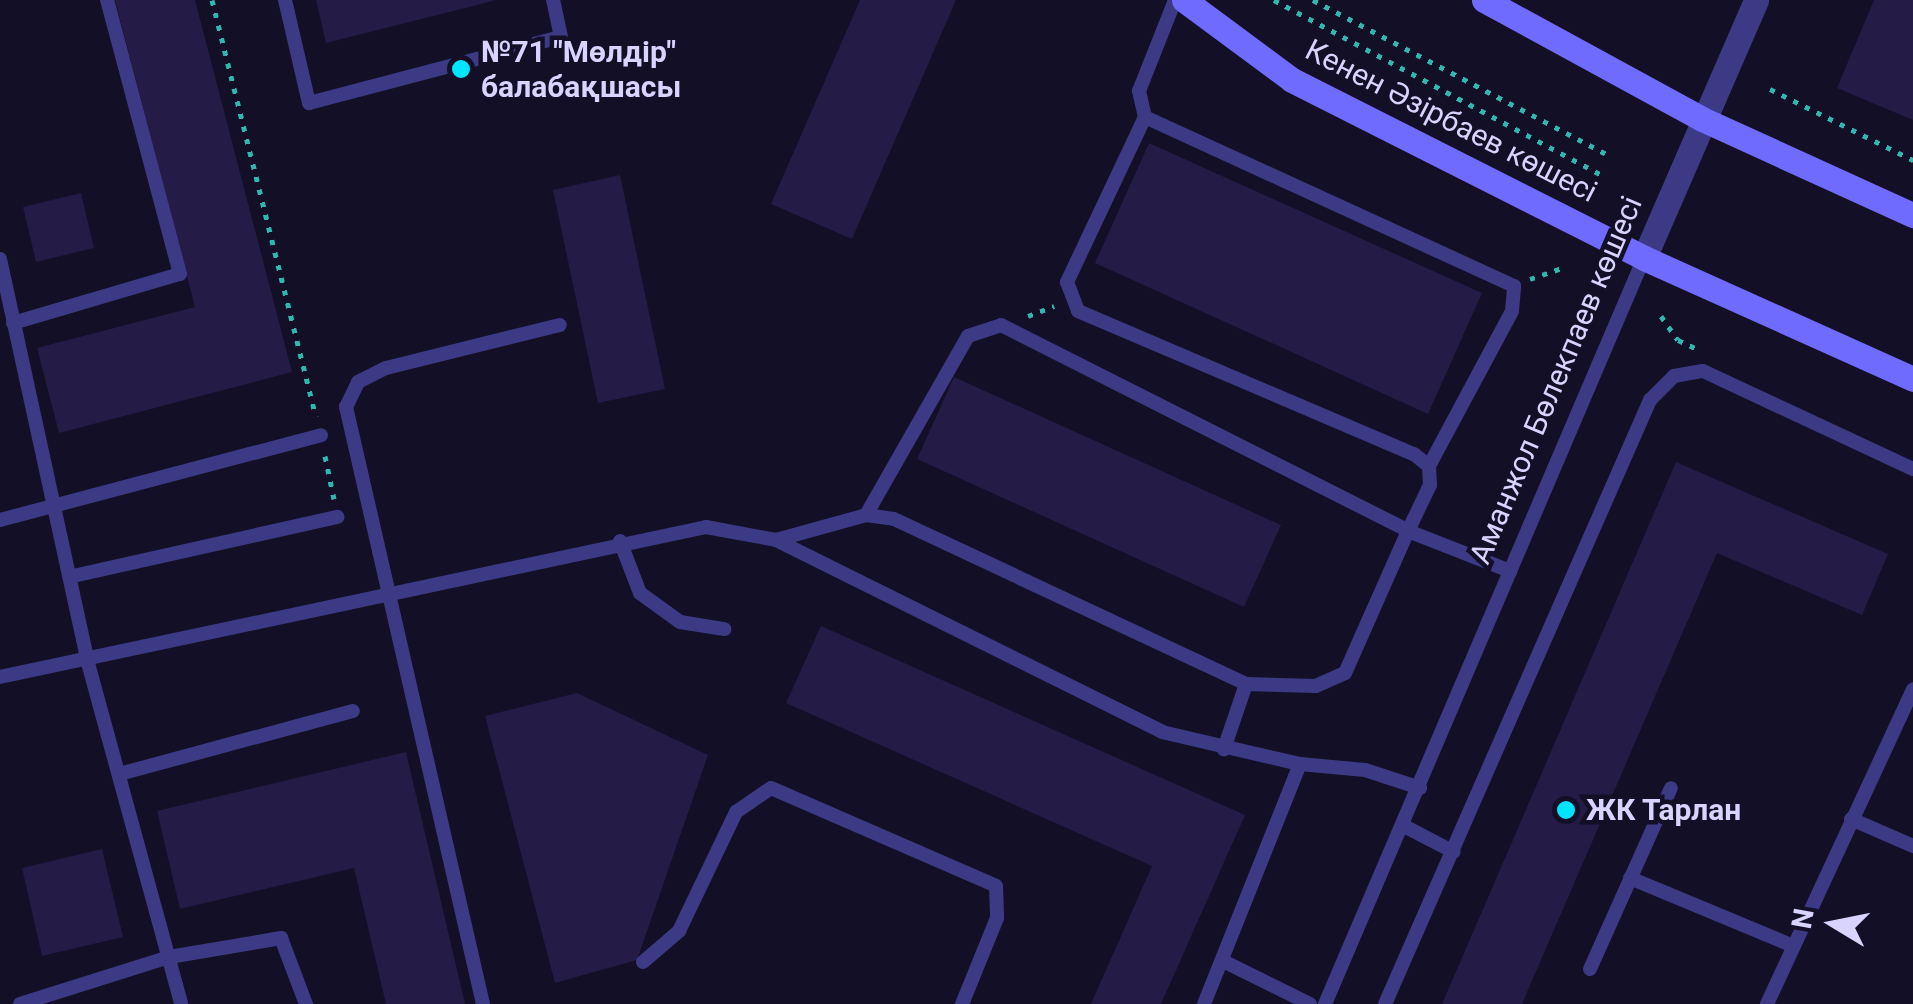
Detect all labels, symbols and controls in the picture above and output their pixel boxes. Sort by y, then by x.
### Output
street label: Кенен Әзірбаев көшесі [1299,32,1603,210]
place label: №71 "Мөлдір" балабақшасы [481,34,681,104]
marker: №71 "Мөлдір" балабақшасы [450,58,472,80]
street label: Аманжол Бөлекпаев көшесі [1462,191,1650,569]
place label: ЖК Тарлан [1586,792,1742,828]
marker: ЖК Тарлан [1555,799,1577,821]
north arrow [1783,874,1883,974]
text: N [1785,906,1821,931]

